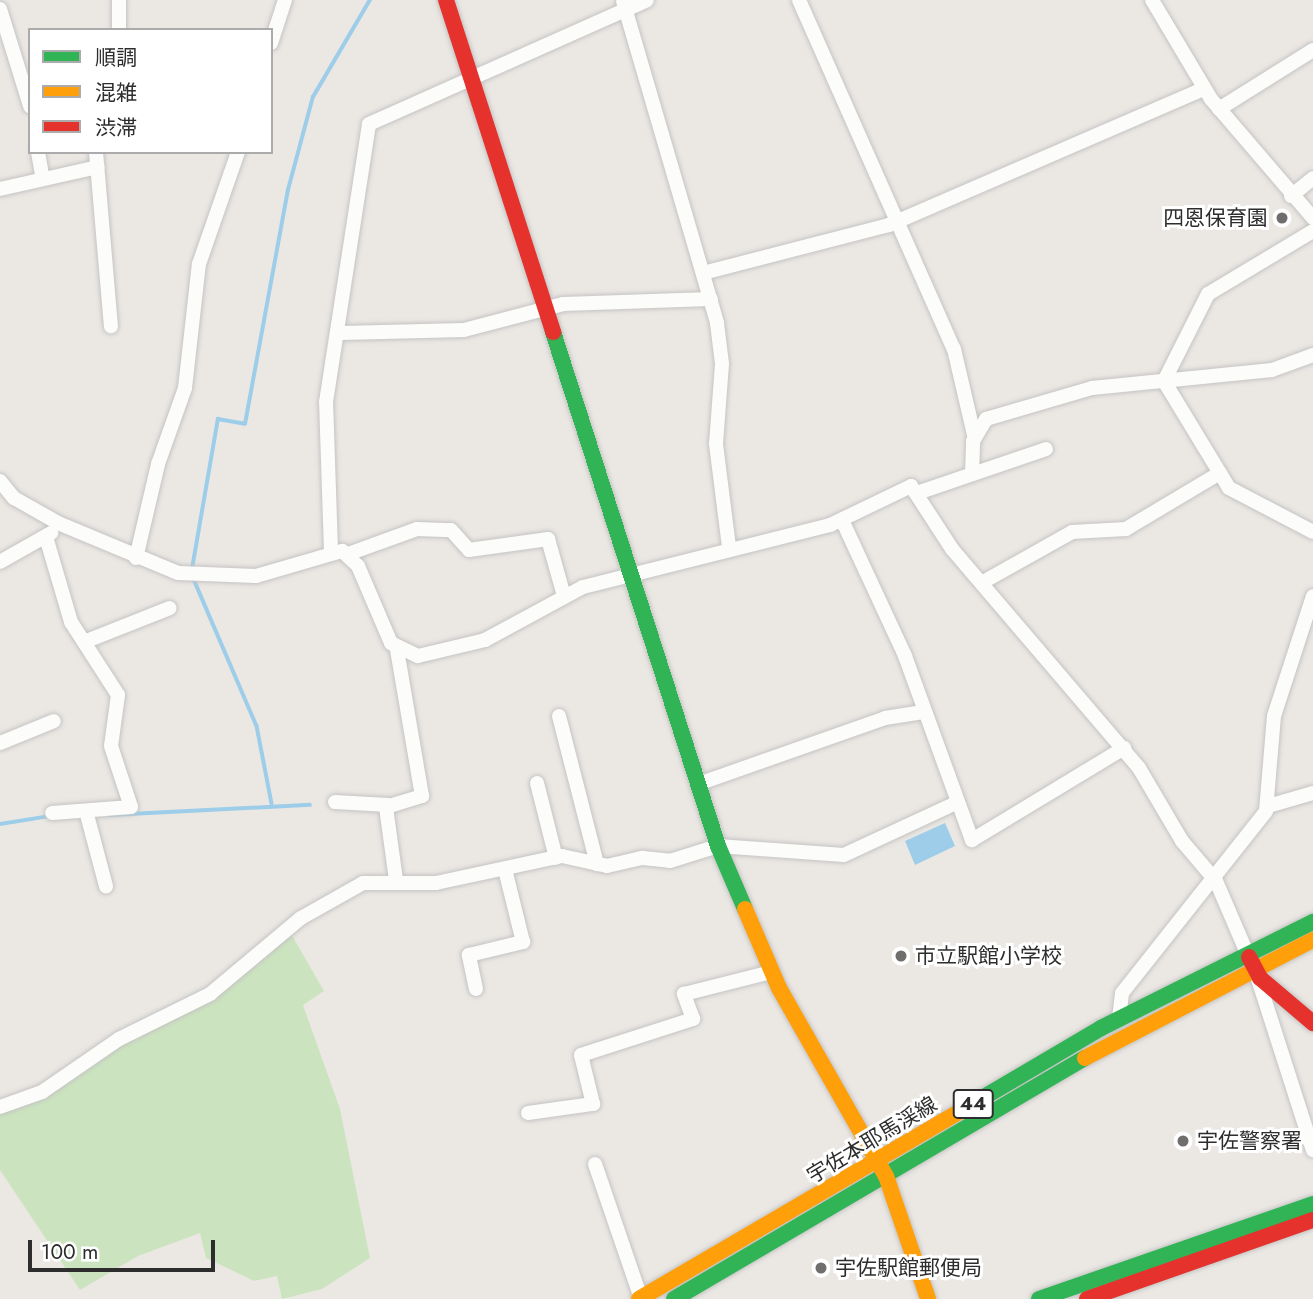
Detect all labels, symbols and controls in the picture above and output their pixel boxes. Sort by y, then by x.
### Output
legend [28,28,273,154]
text: 順調 [95,43,137,73]
text: 混雑 [95,78,137,108]
text: 渋滞 [95,113,137,143]
place label: 四恩保育園 [1163,205,1268,231]
marker: 四恩保育園 [1274,210,1290,226]
place label: 市立駅館小学校 [915,943,1062,969]
marker: 市立駅館小学校 [893,948,909,964]
road number: 44 [952,1088,994,1120]
street label: 宇佐本耶馬渓線 [803,1091,941,1189]
place label: 宇佐警察署 [1197,1128,1302,1154]
marker: 宇佐警察署 [1175,1133,1191,1149]
scale bar [32,1226,219,1270]
text: 100 m [41,1237,98,1267]
place label: 宇佐駅館郵便局 [835,1255,982,1281]
marker: 宇佐駅館郵便局 [813,1260,829,1276]

